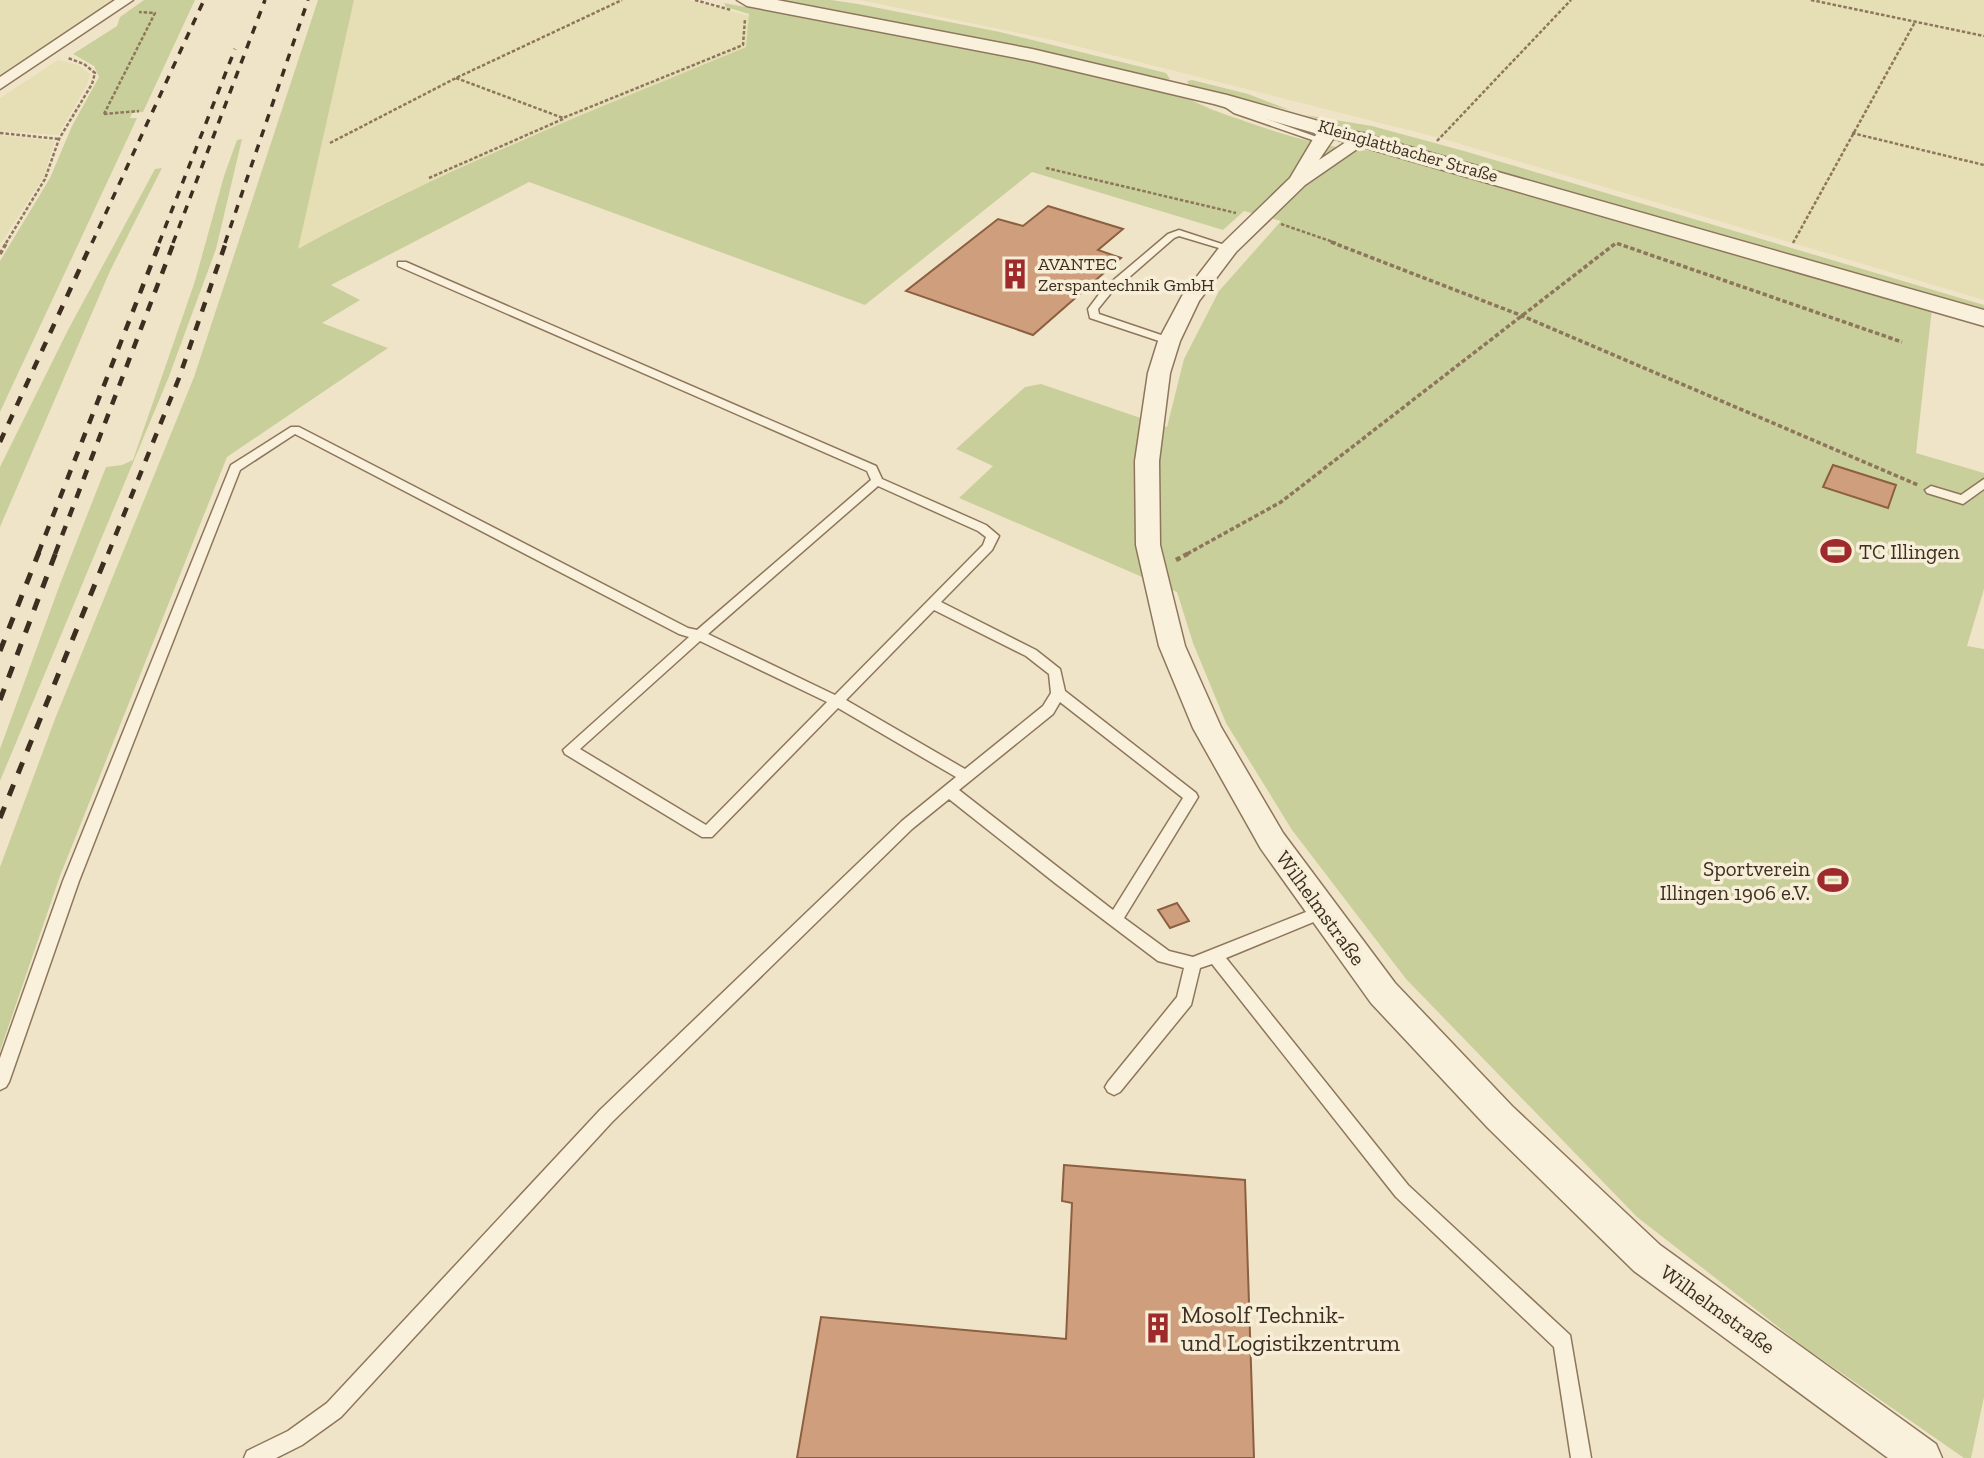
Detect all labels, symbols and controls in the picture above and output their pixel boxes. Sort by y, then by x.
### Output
street label: Kleinglattbacher Straße [1316,115,1500,187]
place label: AVANTEC Zerspantechnik GmbH [1038,253,1214,296]
building icon: AVANTEC Zerspantechnik GmbH [998,257,1032,291]
sports icon: TC Illingen [1819,534,1853,568]
place label: TC Illingen [1859,539,1960,564]
street label: Wilhelmstraße [1271,846,1371,970]
place label: Sportverein Illingen 1906 e.V. [1660,856,1810,905]
sports icon: Sportverein Illingen 1906 e.V. [1816,863,1850,897]
street label: Wilhelmstraße [1656,1259,1780,1359]
place label: Mosolf Technik- und Logistikzentrum [1181,1300,1400,1357]
building icon: Mosolf Technik- und Logistikzentrum [1141,1311,1175,1345]

